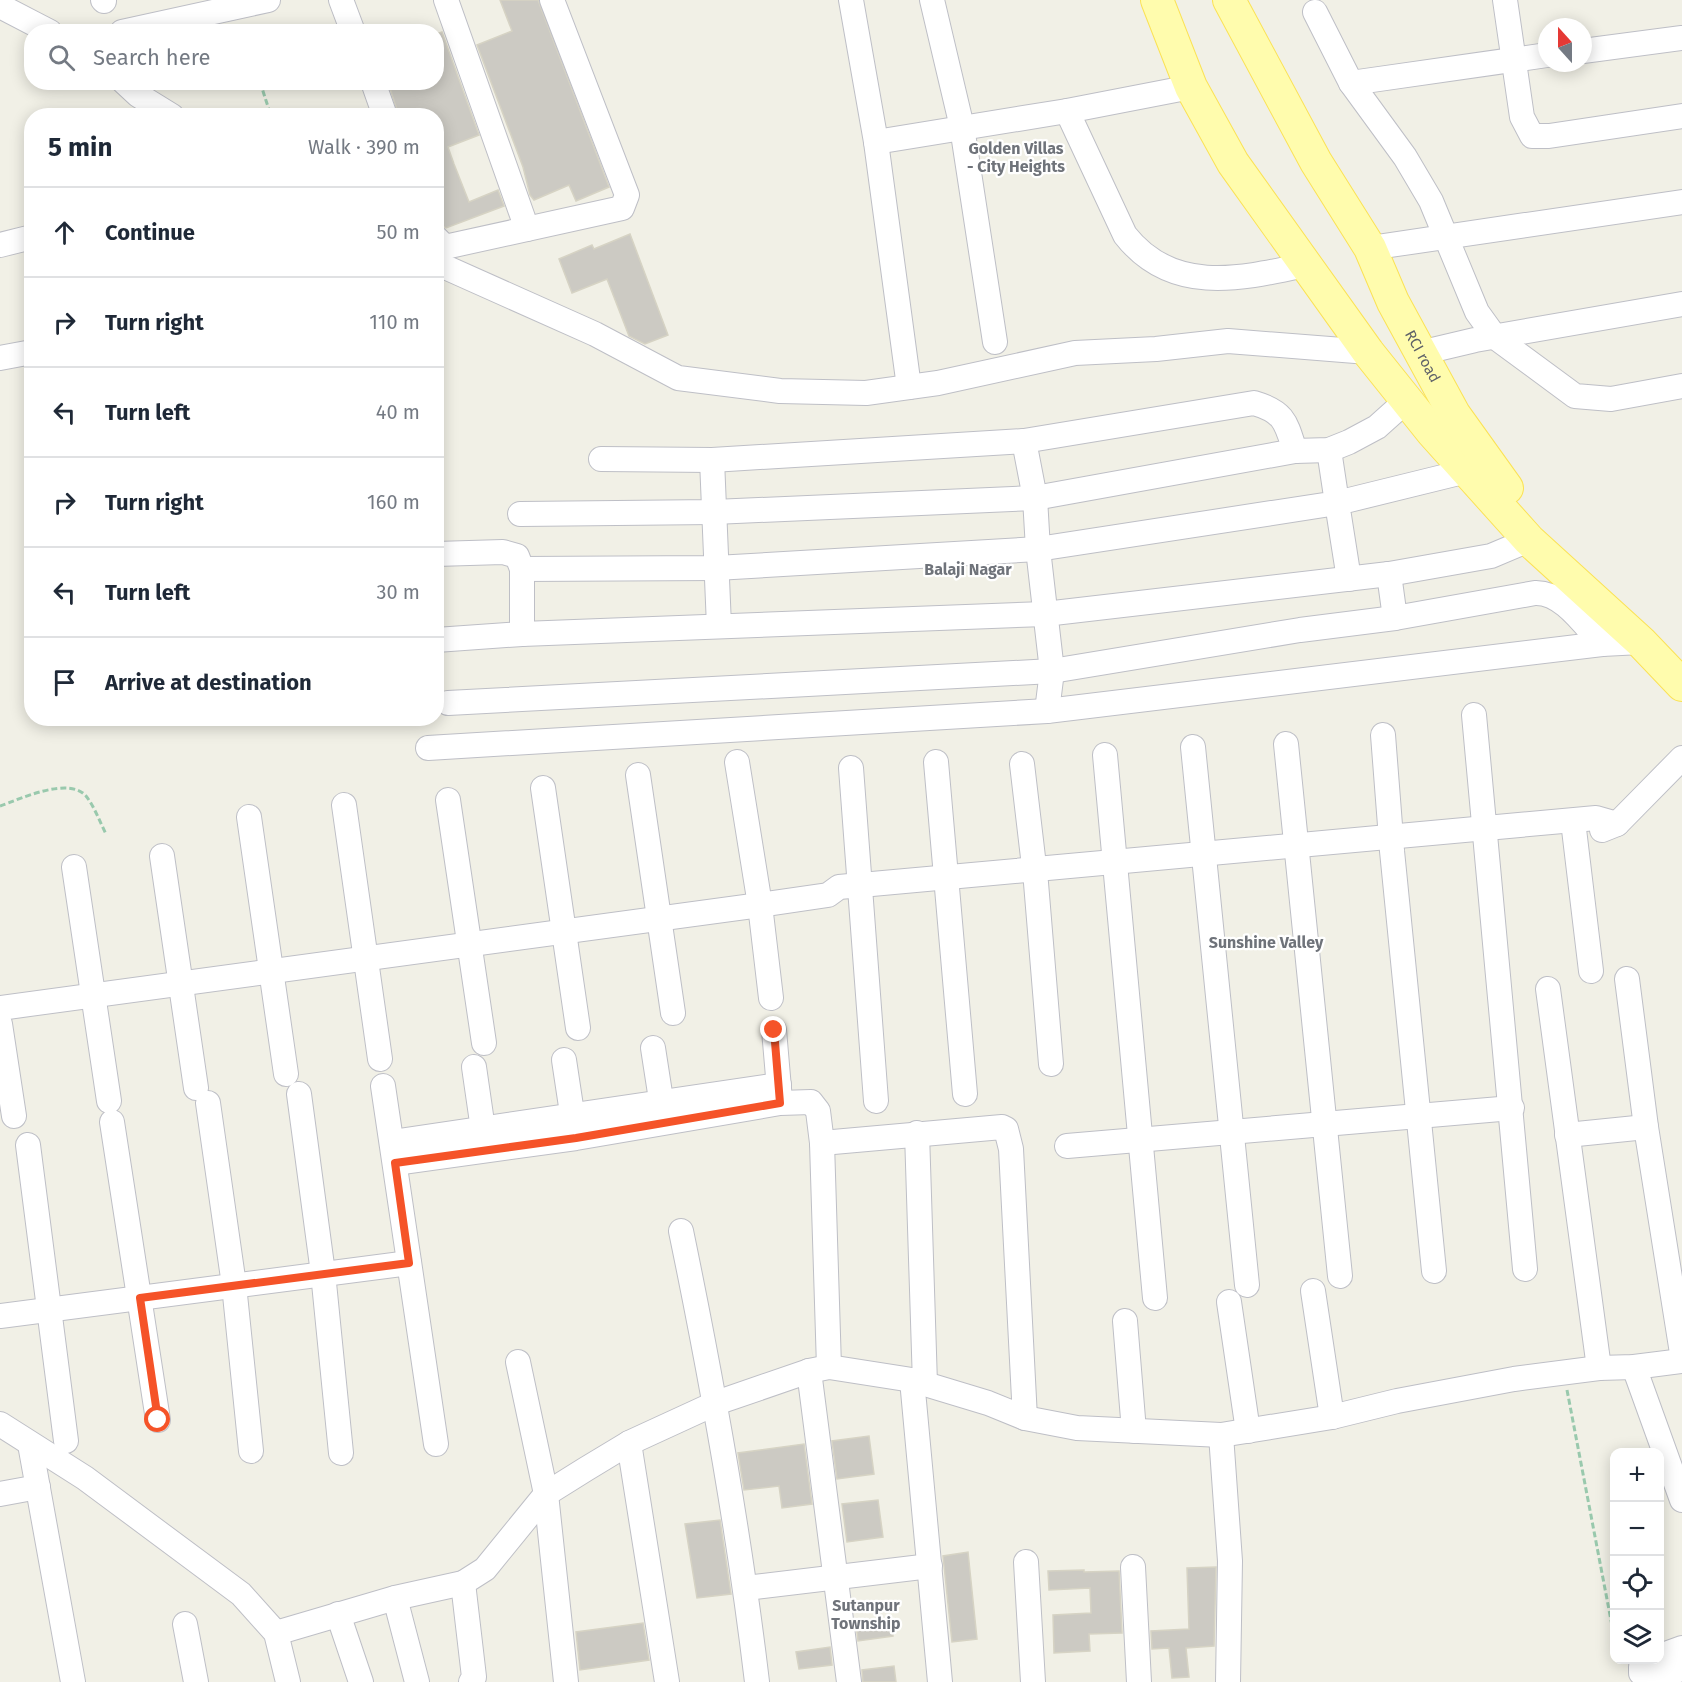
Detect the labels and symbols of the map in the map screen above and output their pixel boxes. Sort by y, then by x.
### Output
north arrow [1538,18,1592,72]
district label: Golden Villas - City Heights [967,139,1065,176]
street label: RCI road [1401,327,1444,386]
district label: Balaji Nagar [924,560,1012,579]
district label: Sunshine Valley [1209,933,1324,952]
route end [760,1016,786,1042]
route start [144,1406,170,1432]
district label: Sutanpur Township [831,1596,901,1633]

